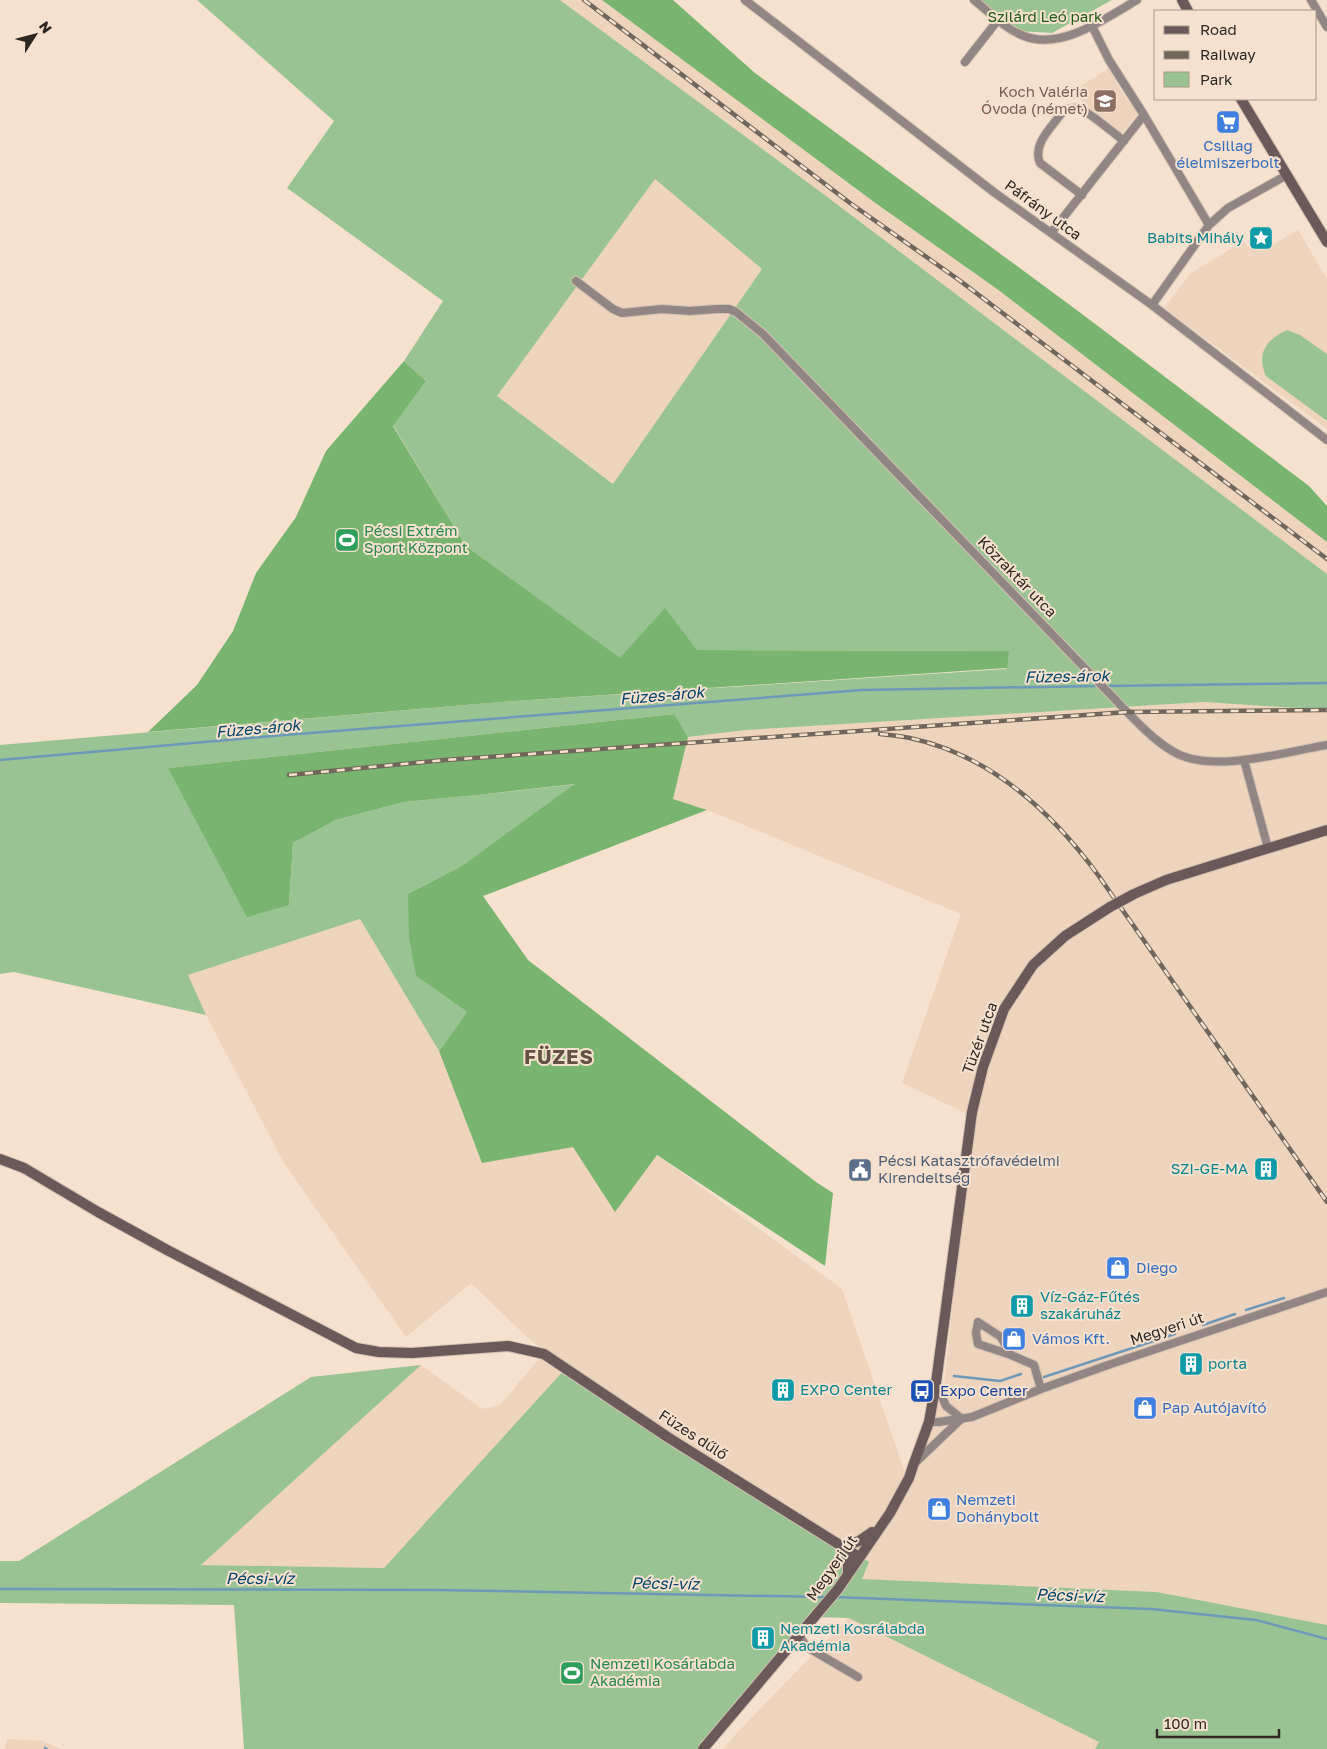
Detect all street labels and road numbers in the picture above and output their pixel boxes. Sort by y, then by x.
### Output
street label: Páfrány utca [1002,175,1086,243]
street label: Közraktár utca [975,532,1061,620]
street label: Tüzér utca [958,999,1000,1076]
street label: Megyeri út [1128,1308,1206,1348]
street label: Füzes dűlő [656,1405,731,1463]
street label: Megyeri út [802,1531,860,1604]

